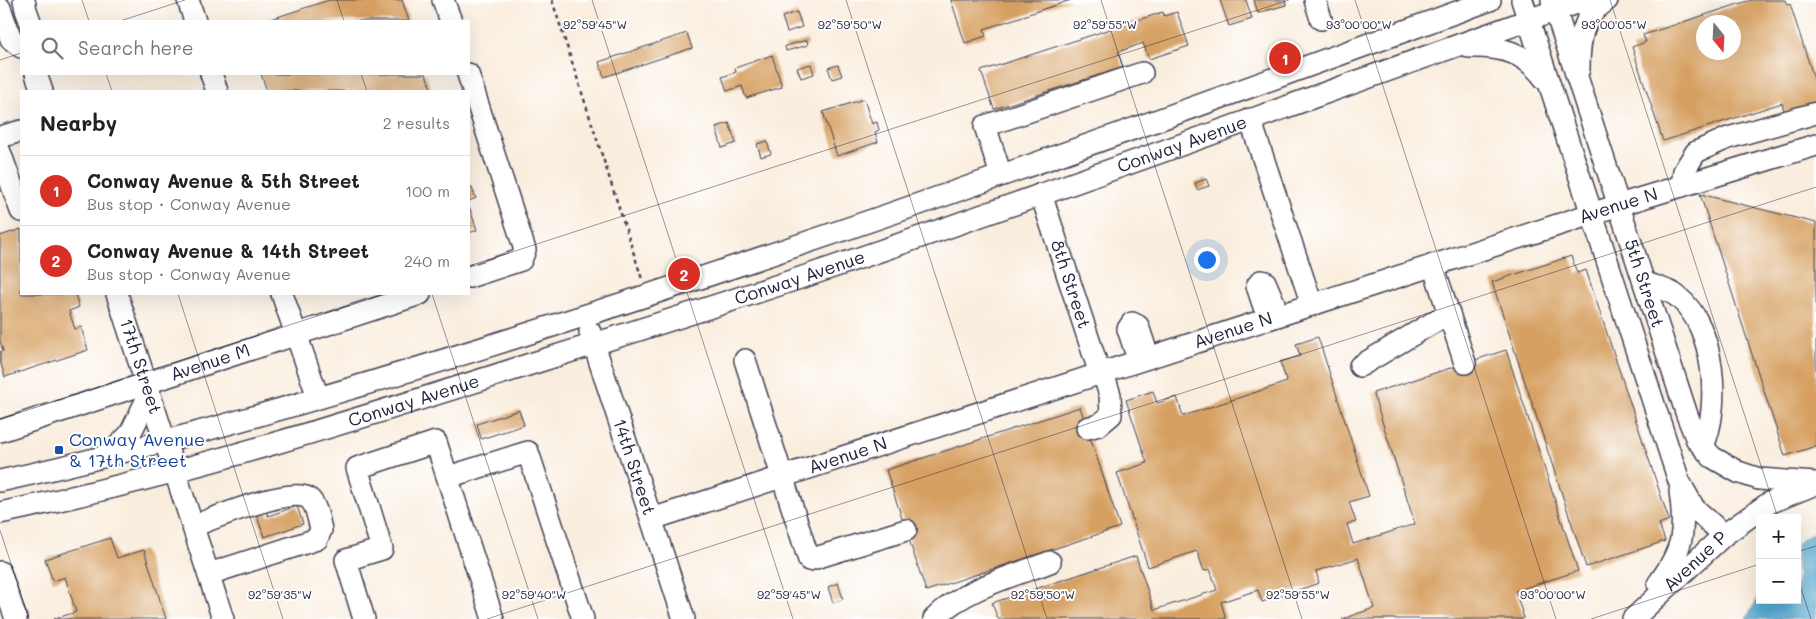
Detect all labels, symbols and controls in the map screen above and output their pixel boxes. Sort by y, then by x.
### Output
north arrow [1696,15,1741,60]
text: 92°59'45"W [563,16,627,32]
text: 92°59'50"W [818,16,882,32]
text: 92°59'55"W [1073,16,1137,32]
text: 93°00'00"W [1326,16,1392,32]
text: 93°00'05"W [1581,16,1647,32]
search box [20,20,470,75]
icon: search [38,34,66,62]
text: Search here [78,35,194,60]
pin: 1 [1269,39,1301,77]
text: Nearby [40,109,117,136]
street label: Conway Avenue [1114,109,1250,178]
text: 2 results [383,112,450,133]
text: Conway Avenue & 5th Street [87,168,360,193]
text: 1 [52,180,60,201]
text: 100 m [405,180,450,201]
street label: Avenue N [1576,181,1660,228]
text: Bus stop · Conway Avenue [87,193,291,214]
street label: 8th Street [1046,236,1097,331]
street label: 5th Street [1620,236,1671,330]
text: Conway Avenue & 14th Street [87,238,369,263]
street label: Conway Avenue [731,244,868,310]
your location [1194,247,1220,273]
text: 2 [52,250,60,271]
text: 240 m [404,250,450,271]
pin: 2 [668,255,700,293]
text: Bus stop · Conway Avenue [87,263,291,284]
street label: Avenue N [1190,305,1275,353]
street label: 17th Street [115,315,168,417]
street label: Avenue M [167,337,253,386]
street label: Conway Avenue [345,368,482,432]
street label: 14th Street [608,415,662,518]
place label: Conway Avenue & 17th Street [69,427,205,472]
street label: Avenue N [805,430,890,478]
marker: Conway Avenue & 17th Street [53,444,65,456]
map controls [1756,514,1801,604]
button: + [1756,514,1801,559]
street label: Avenue P [1658,525,1732,596]
button: − [1756,559,1801,604]
text: 92°59'35"W [248,586,312,602]
text: 92°59'40"W [502,586,566,602]
text: 92°59'45"W [757,586,821,602]
text: 92°59'50"W [1011,586,1075,602]
text: 92°59'55"W [1266,586,1330,602]
text: 93°00'00"W [1520,586,1586,602]

